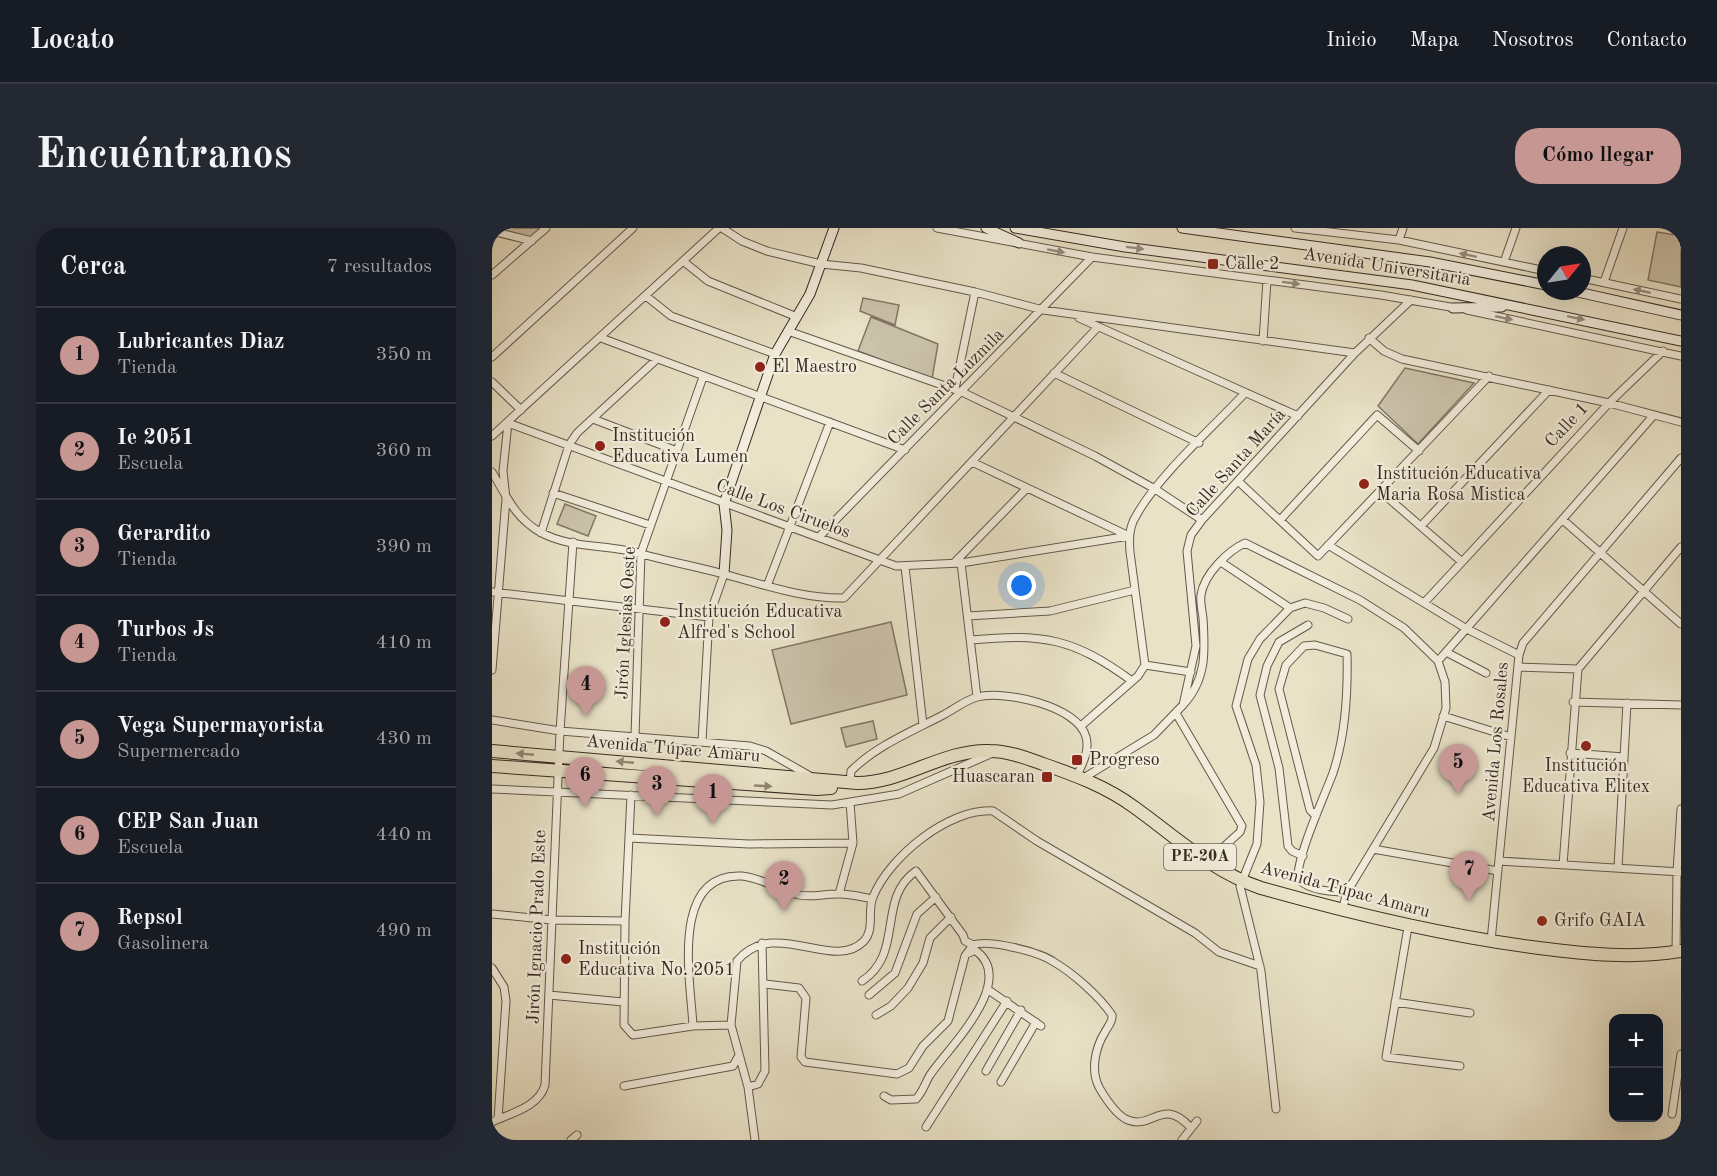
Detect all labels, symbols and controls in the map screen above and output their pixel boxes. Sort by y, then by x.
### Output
text: Locato [30,27,115,55]
text: Inicio [1326,30,1377,51]
text: Mapa [1410,30,1459,51]
text: Nosotros [1492,30,1574,51]
text: Contacto [1607,30,1687,51]
button: Cómo llegar [1515,128,1681,184]
text: Encuéntranos [36,135,292,177]
one-way arrow [1125,243,1144,253]
street label: Avenida Universitaria [1302,245,1472,289]
one-way arrow [1047,246,1066,255]
north arrow [1537,246,1591,300]
one-way arrow [1459,249,1477,259]
text: Cerca [60,254,126,280]
place label: Calle 2 [1225,255,1279,273]
text: 7 resultados [327,257,432,277]
marker: Calle 2 [1206,257,1220,271]
one-way arrow [1282,279,1301,288]
one-way arrow [1633,285,1652,295]
one-way arrow [1495,314,1514,323]
one-way arrow [1567,314,1585,324]
street label: Calle Santa Luzmila [884,325,1008,449]
text: Lubricantes Diaz [117,331,284,353]
text: 1 [74,345,85,365]
text: 350 m [376,345,432,365]
text: Tienda [117,358,177,378]
place label: El Maestro [772,358,857,376]
marker: El Maestro [753,360,767,374]
street label: Calle 1 [1542,399,1592,451]
street label: Calle Santa María [1183,405,1289,521]
text: Ie 2051 [117,427,194,449]
place label: Institución Educativa Lumen [612,427,748,466]
marker: Institución Educativa Lumen [593,439,607,453]
text: 2 [74,441,85,461]
text: 360 m [376,441,432,461]
text: Escuela [117,454,183,474]
place label: Institución Educativa Maria Rosa Mistica [1376,465,1541,504]
street label: Calle Los Ciruelos [713,476,853,542]
marker: Institución Educativa Maria Rosa Mistica [1357,477,1371,491]
text: Gerardito [117,523,211,545]
text: 3 [74,537,85,557]
text: 390 m [376,537,432,557]
street label: Jirón Iglesias Oeste [613,546,639,700]
text: Tienda [117,550,177,570]
your location [1007,571,1036,600]
place label: Institución Educativa Alfred's School [677,603,842,642]
marker: Institución Educativa Alfred's School [658,615,672,629]
text: Turbos Js [117,619,214,641]
text: 4 [74,633,85,653]
text: 410 m [376,633,432,653]
text: Tienda [117,646,177,666]
street label: Avenida Los Rosales [1480,661,1512,823]
pin: 4 [566,666,605,716]
text: Vega Supermayorista [117,715,324,737]
text: 5 [74,729,85,749]
text: 430 m [376,729,432,749]
street label: Avenida Túpac Amaru [585,732,761,766]
marker: Institución Educativa Elitex [1579,739,1593,753]
text: Supermercado [117,742,240,762]
pin: 5 [1438,744,1478,794]
one-way arrow [516,749,535,759]
place label: Progreso [1089,751,1160,769]
marker: Progreso [1070,753,1084,767]
one-way arrow [615,757,634,767]
place label: Institución Educativa Elitex [1522,757,1650,796]
pin: 6 [566,758,604,807]
pin: 3 [638,766,676,816]
place label: Huascaran [952,768,1035,786]
marker: Huascaran [1040,770,1054,784]
pin: 1 [694,774,732,824]
one-way arrow [754,782,773,791]
text: CEP San Juan [117,811,259,833]
text: 6 [74,825,85,845]
text: 440 m [376,825,432,845]
street label: Jirón Ignacio Prado Este [525,830,549,1024]
text: Escuela [117,838,183,858]
road number: PE-20A [1164,844,1236,870]
pin: 7 [1450,852,1488,901]
street label: Avenida Túpac Amaru [1258,859,1432,921]
pin: 2 [764,862,804,911]
text: Repsol [117,907,183,929]
place label: Grifo GAIA [1554,912,1646,930]
marker: Grifo GAIA [1535,914,1549,928]
text: 7 [74,921,85,941]
text: 490 m [376,921,432,941]
text: Gasolinera [117,934,209,954]
place label: Institución Educativa No. 2051 [578,940,735,979]
marker: Institución Educativa No. 2051 [559,952,573,966]
map controls [1609,1014,1663,1122]
button: + [1609,1014,1663,1068]
button: − [1609,1068,1663,1122]

